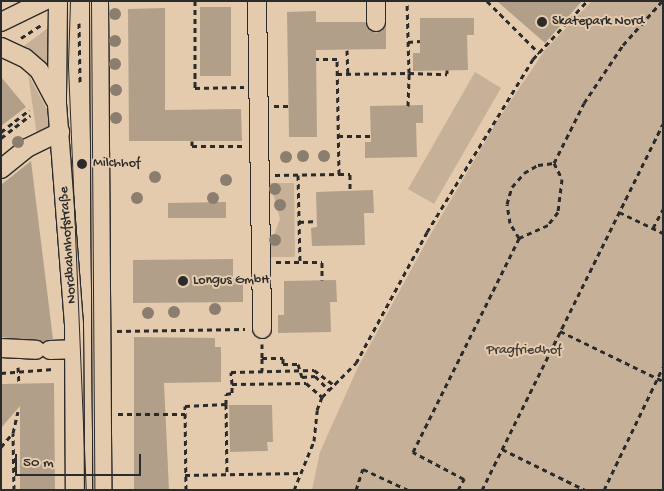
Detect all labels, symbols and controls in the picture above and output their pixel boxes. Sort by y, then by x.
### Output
place label: Skatepark Nord [552,14,644,30]
marker: Skatepark Nord [536,16,548,28]
place label: Milchhof [93,156,140,172]
marker: Milchhof [75,157,89,171]
street label: Nordbahnhofstraße [57,186,81,304]
place label: Longus GmbH [193,273,269,289]
marker: Longus GmbH [177,275,189,287]
park label: Pragfriedhof [486,343,562,359]
scale bar [18,444,144,476]
text: 50 m [23,454,54,472]

